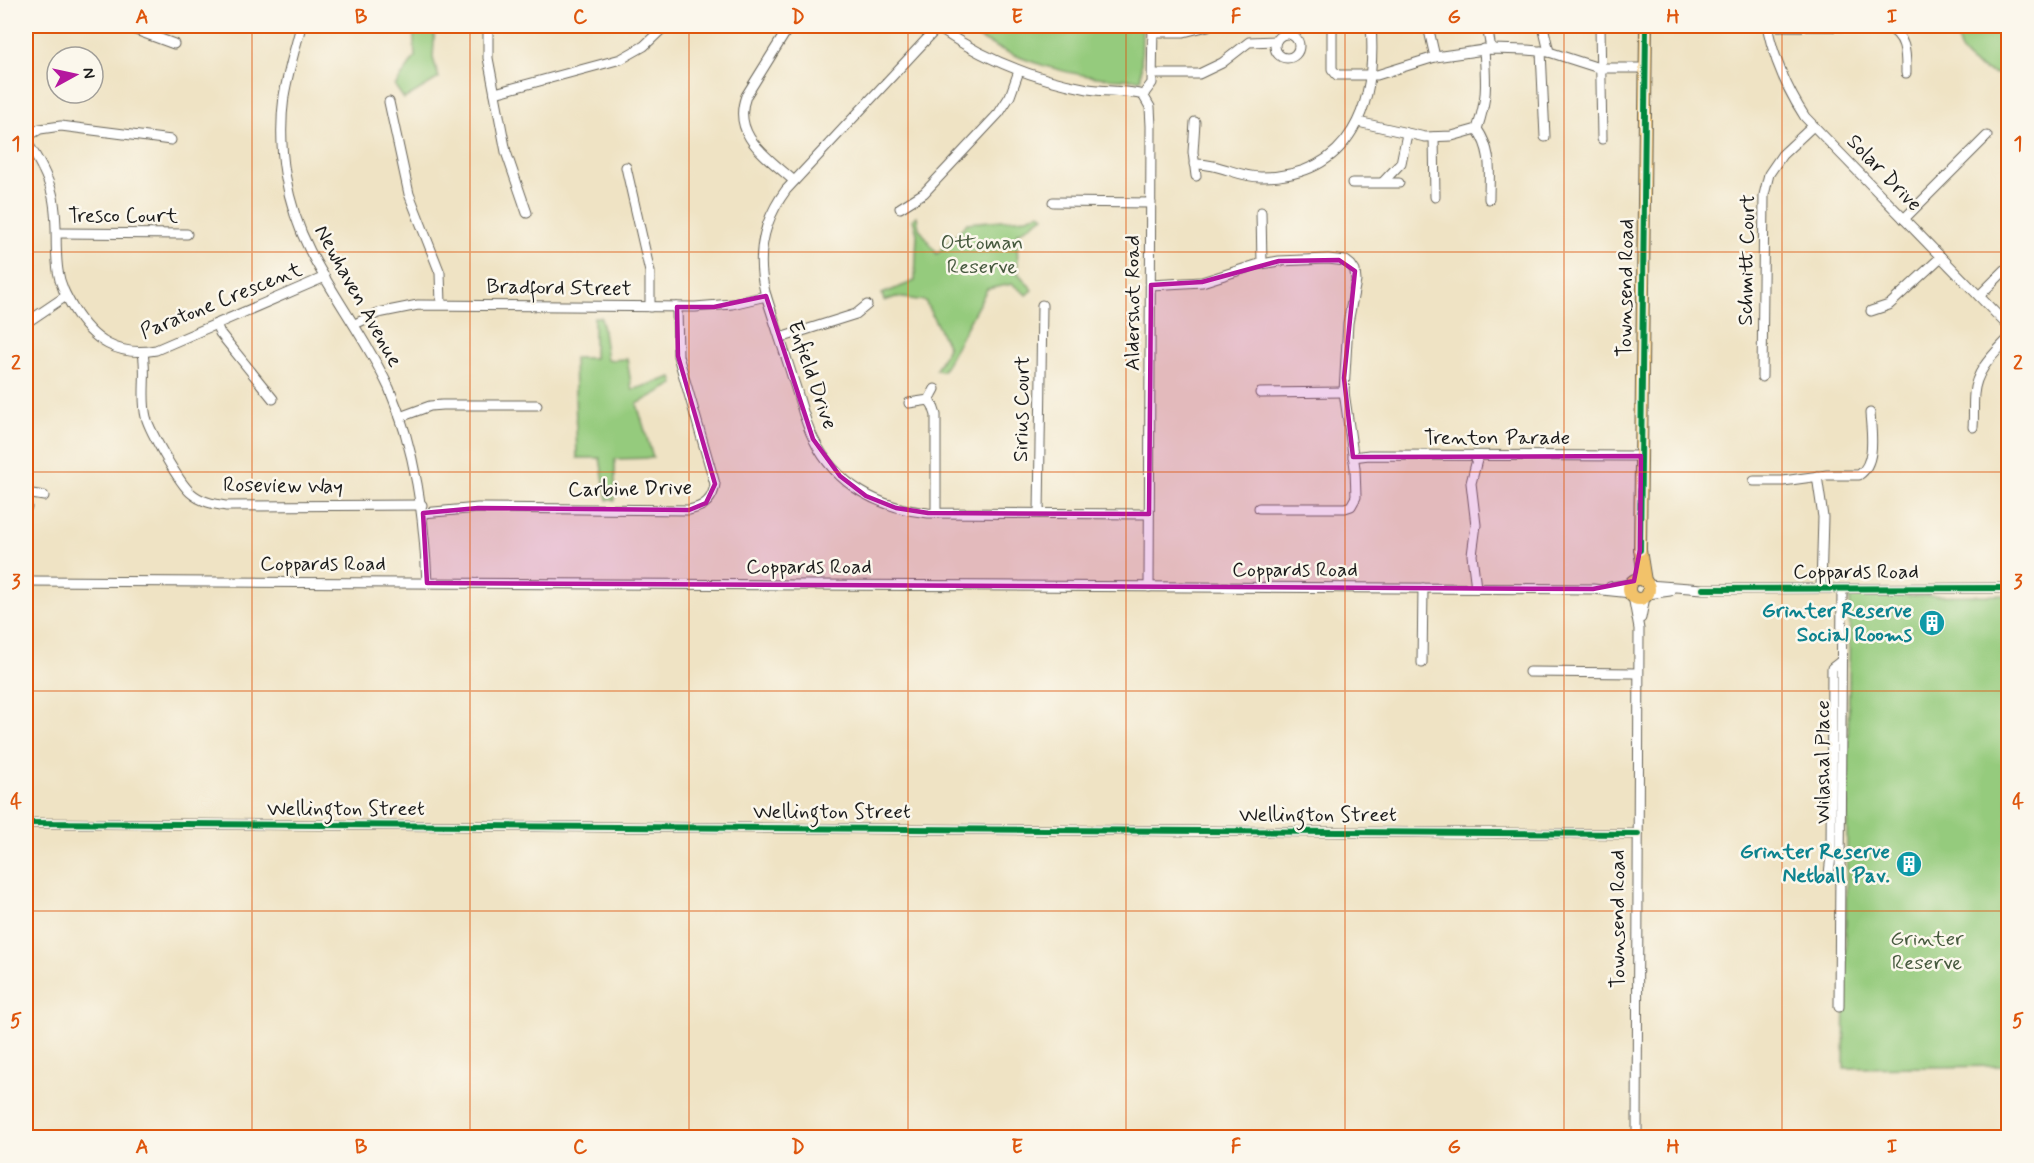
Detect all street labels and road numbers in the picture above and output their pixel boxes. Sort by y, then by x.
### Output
street label: Solar Drive [1840,128,1928,218]
street label: Schmitt Court [1732,194,1762,326]
street label: Tresco Court [68,202,179,230]
street label: Townsend Road [1611,219,1641,357]
street label: Newhaven Avenue [307,220,409,372]
street label: Aldershot Road [1119,235,1147,371]
street label: Paratone Crescent [136,256,307,346]
street label: Bradford Street [486,273,632,305]
street label: Enfield Drive [780,317,844,433]
street label: Sirius Court [1007,356,1037,462]
street label: Trenton Parade [1424,424,1570,452]
street label: Roseview Way [223,471,343,501]
street label: Carbine Drive [568,474,692,504]
street label: Coppards Road [260,550,386,578]
street label: Coppards Road [746,553,872,581]
street label: Coppards Road [1232,556,1358,584]
street label: Coppards Road [1793,558,1919,586]
street label: Wilashal Place [1809,700,1837,824]
street label: Wellington Street [267,795,425,825]
street label: Wellington Street [753,798,911,828]
street label: Wellington Street [1239,801,1397,831]
street label: Townsend Road [1604,850,1632,988]

